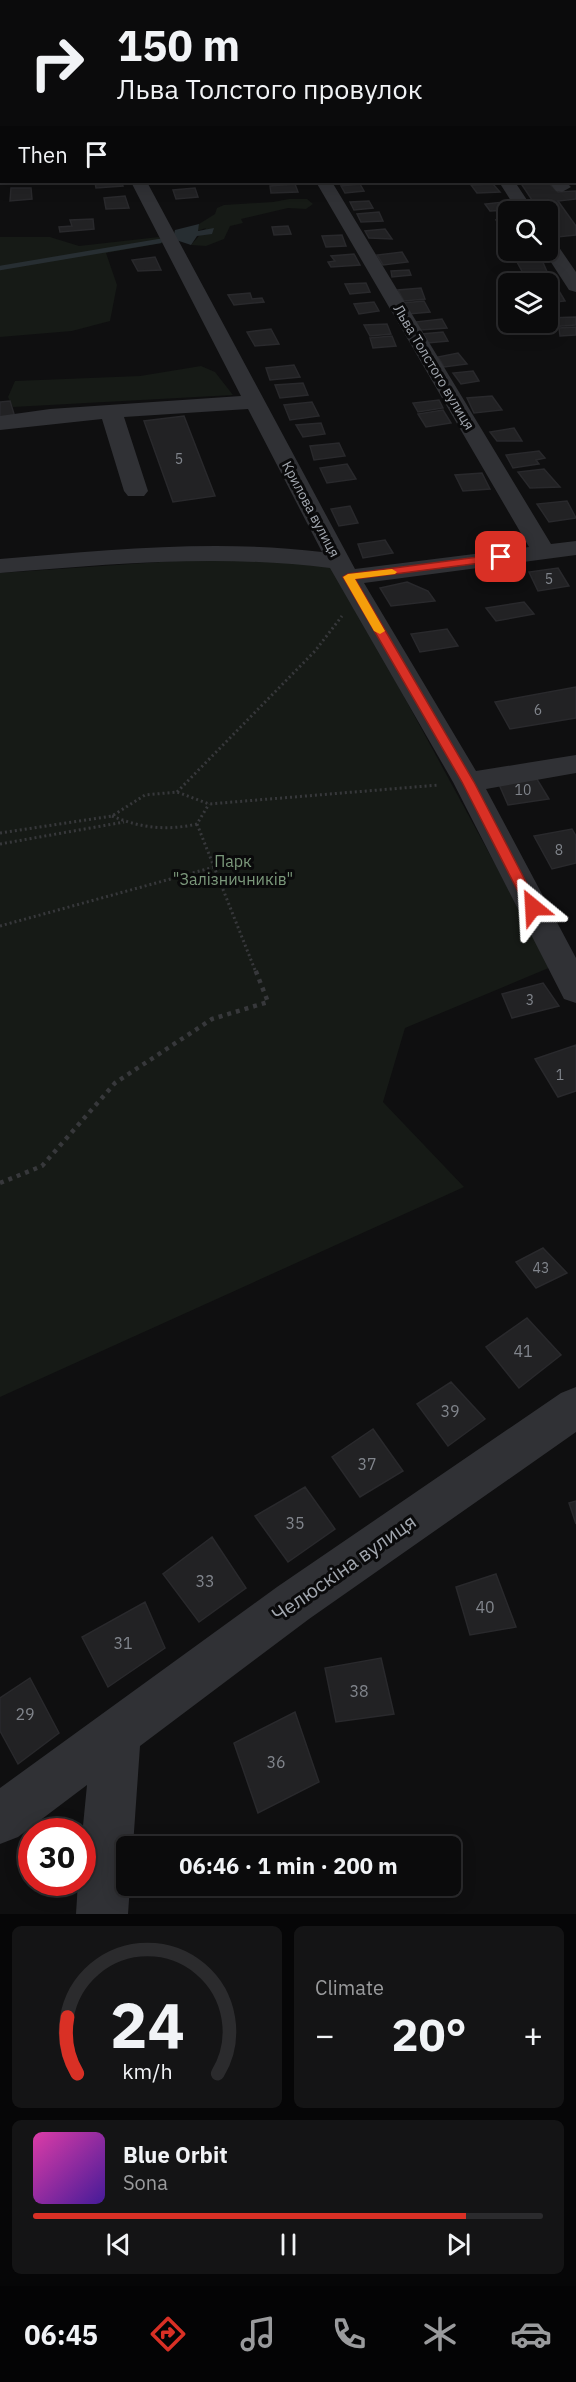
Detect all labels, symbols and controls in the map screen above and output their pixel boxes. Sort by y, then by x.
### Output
text: 150 m [117,18,240,73]
icon: right [18,24,96,102]
text: Льва Толстого провулок [117,71,422,106]
icon: arrive [80,138,113,171]
text: Then [18,140,68,169]
map controls [498,201,558,333]
button: search [498,201,558,261]
button: layers [498,273,558,333]
street label: Льва Толстого вулиця [389,301,479,433]
house number: 5 [175,450,183,468]
street label: Крилова вулиця [278,458,344,560]
pin [475,531,526,582]
icon: arrive [484,540,517,573]
house number: 5 [545,570,553,588]
house number: 6 [534,701,542,719]
house number: 10 [515,781,531,799]
house number: 8 [555,841,563,859]
park label: Парк "Залізничників" [173,851,293,889]
position arrow [501,875,565,939]
house number: 3 [526,991,534,1009]
house number: 1 [556,1066,564,1084]
house number: 43 [533,1259,549,1277]
house number: 41 [513,1341,533,1361]
house number: 39 [440,1401,460,1421]
house number: 37 [357,1454,377,1474]
street label: Челюскіна вулиця [266,1508,421,1628]
house number: 35 [285,1513,305,1533]
house number: 33 [195,1571,215,1591]
house number: 40 [475,1597,495,1617]
house number: 31 [113,1633,133,1653]
house number: 38 [349,1681,369,1701]
house number: 29 [15,1704,35,1724]
house number: 36 [266,1752,286,1772]
speed limit sign: 30 [18,1818,96,1896]
text: 06:46 · 1 min · 200 m [179,1851,398,1880]
text: Climate [315,1974,384,2001]
text: 24 [110,1984,184,2065]
text: 20° [391,2005,467,2063]
text: − [315,2013,335,2056]
text: + [523,2013,543,2056]
text: km/h [122,2057,172,2085]
text: Blue Orbit [123,2140,228,2169]
text: Sona [123,2169,168,2196]
icon: previous [102,2228,135,2261]
icon: pause [272,2228,305,2261]
icon: next [442,2228,475,2261]
icon: directions [147,2313,189,2355]
icon: music [237,2313,279,2355]
icon: phone [328,2313,370,2355]
icon: climate [419,2313,461,2355]
icon: car [510,2313,552,2355]
text: 06:45 [24,2317,98,2352]

